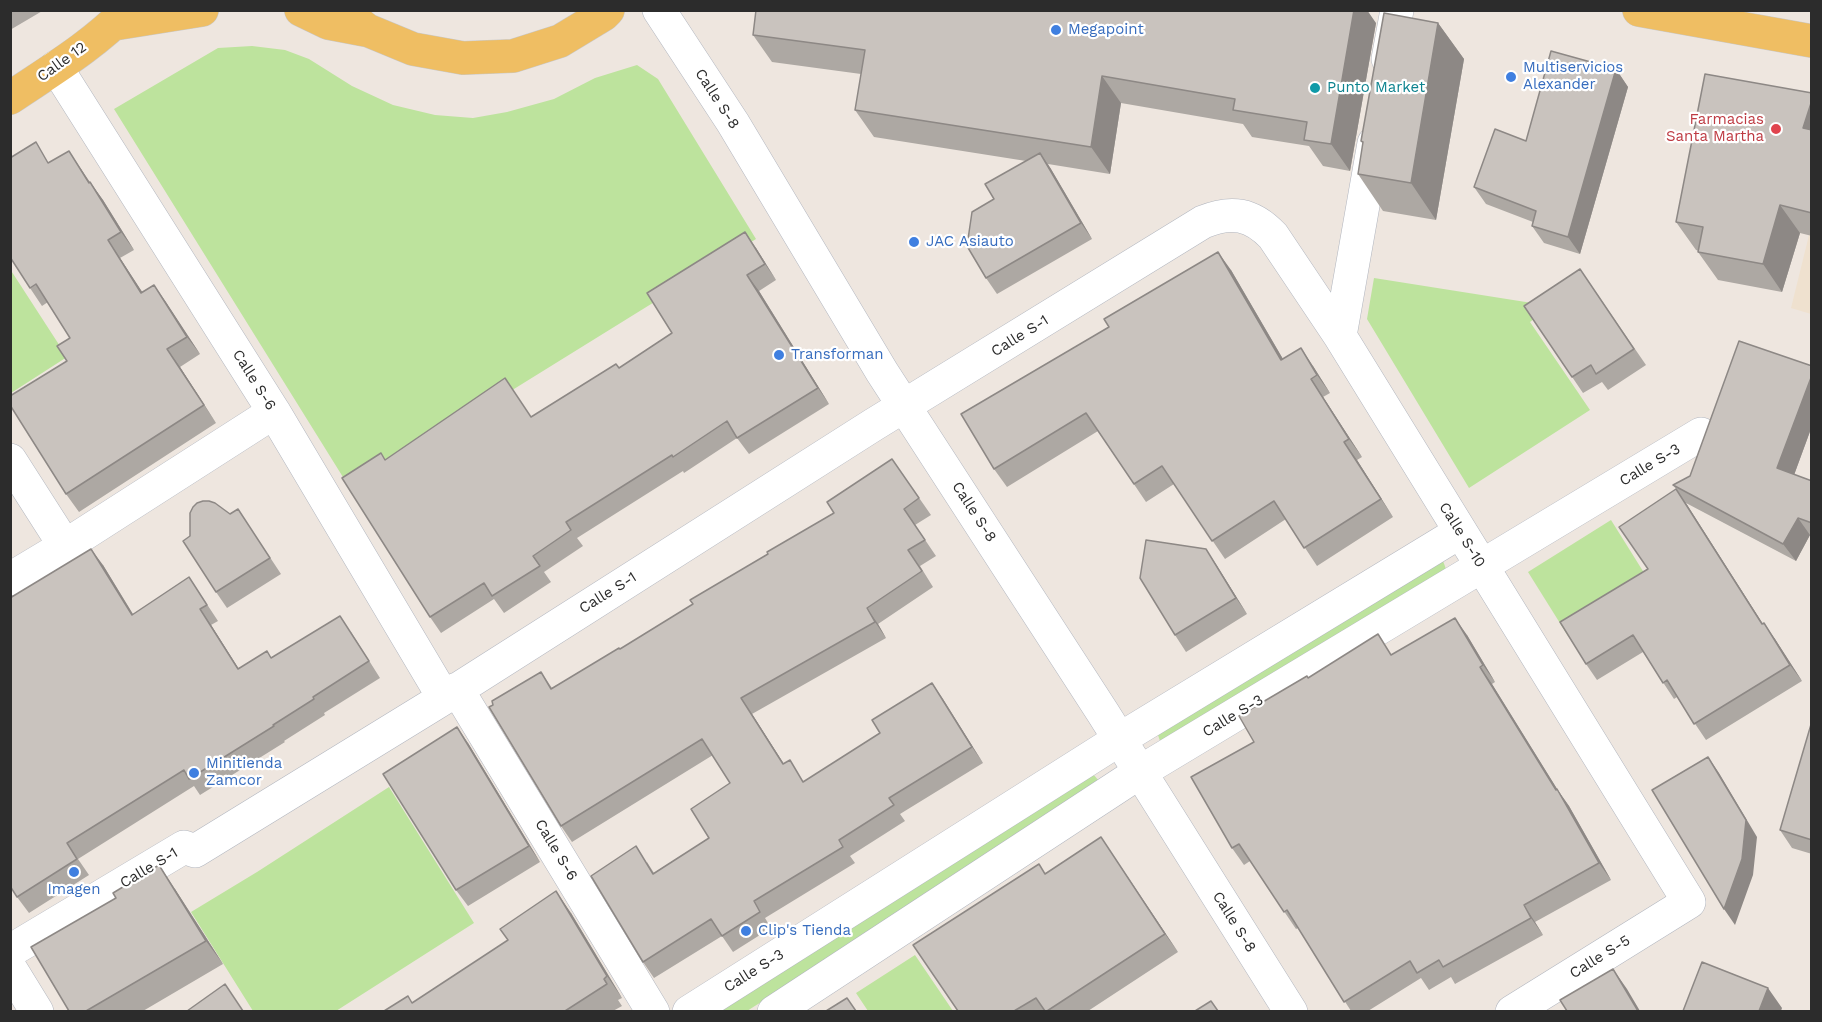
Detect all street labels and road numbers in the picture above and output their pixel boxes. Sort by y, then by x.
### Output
street label: Calle 12 [34,38,90,86]
street label: Calle S-8 [691,65,743,133]
street label: Calle S-1 [988,311,1052,361]
street label: Calle S-6 [228,346,280,414]
street label: Calle S-3 [1616,440,1684,490]
street label: Calle S-8 [948,478,1000,546]
street label: Calle S-10 [1435,499,1489,571]
street label: Calle S-1 [576,568,640,618]
street label: Calle S-3 [1199,691,1267,741]
street label: Calle S-6 [531,816,581,884]
street label: Calle S-1 [117,844,181,892]
street label: Calle S-8 [1208,888,1260,956]
street label: Calle S-5 [1567,931,1633,983]
street label: Calle S-3 [721,945,787,997]

